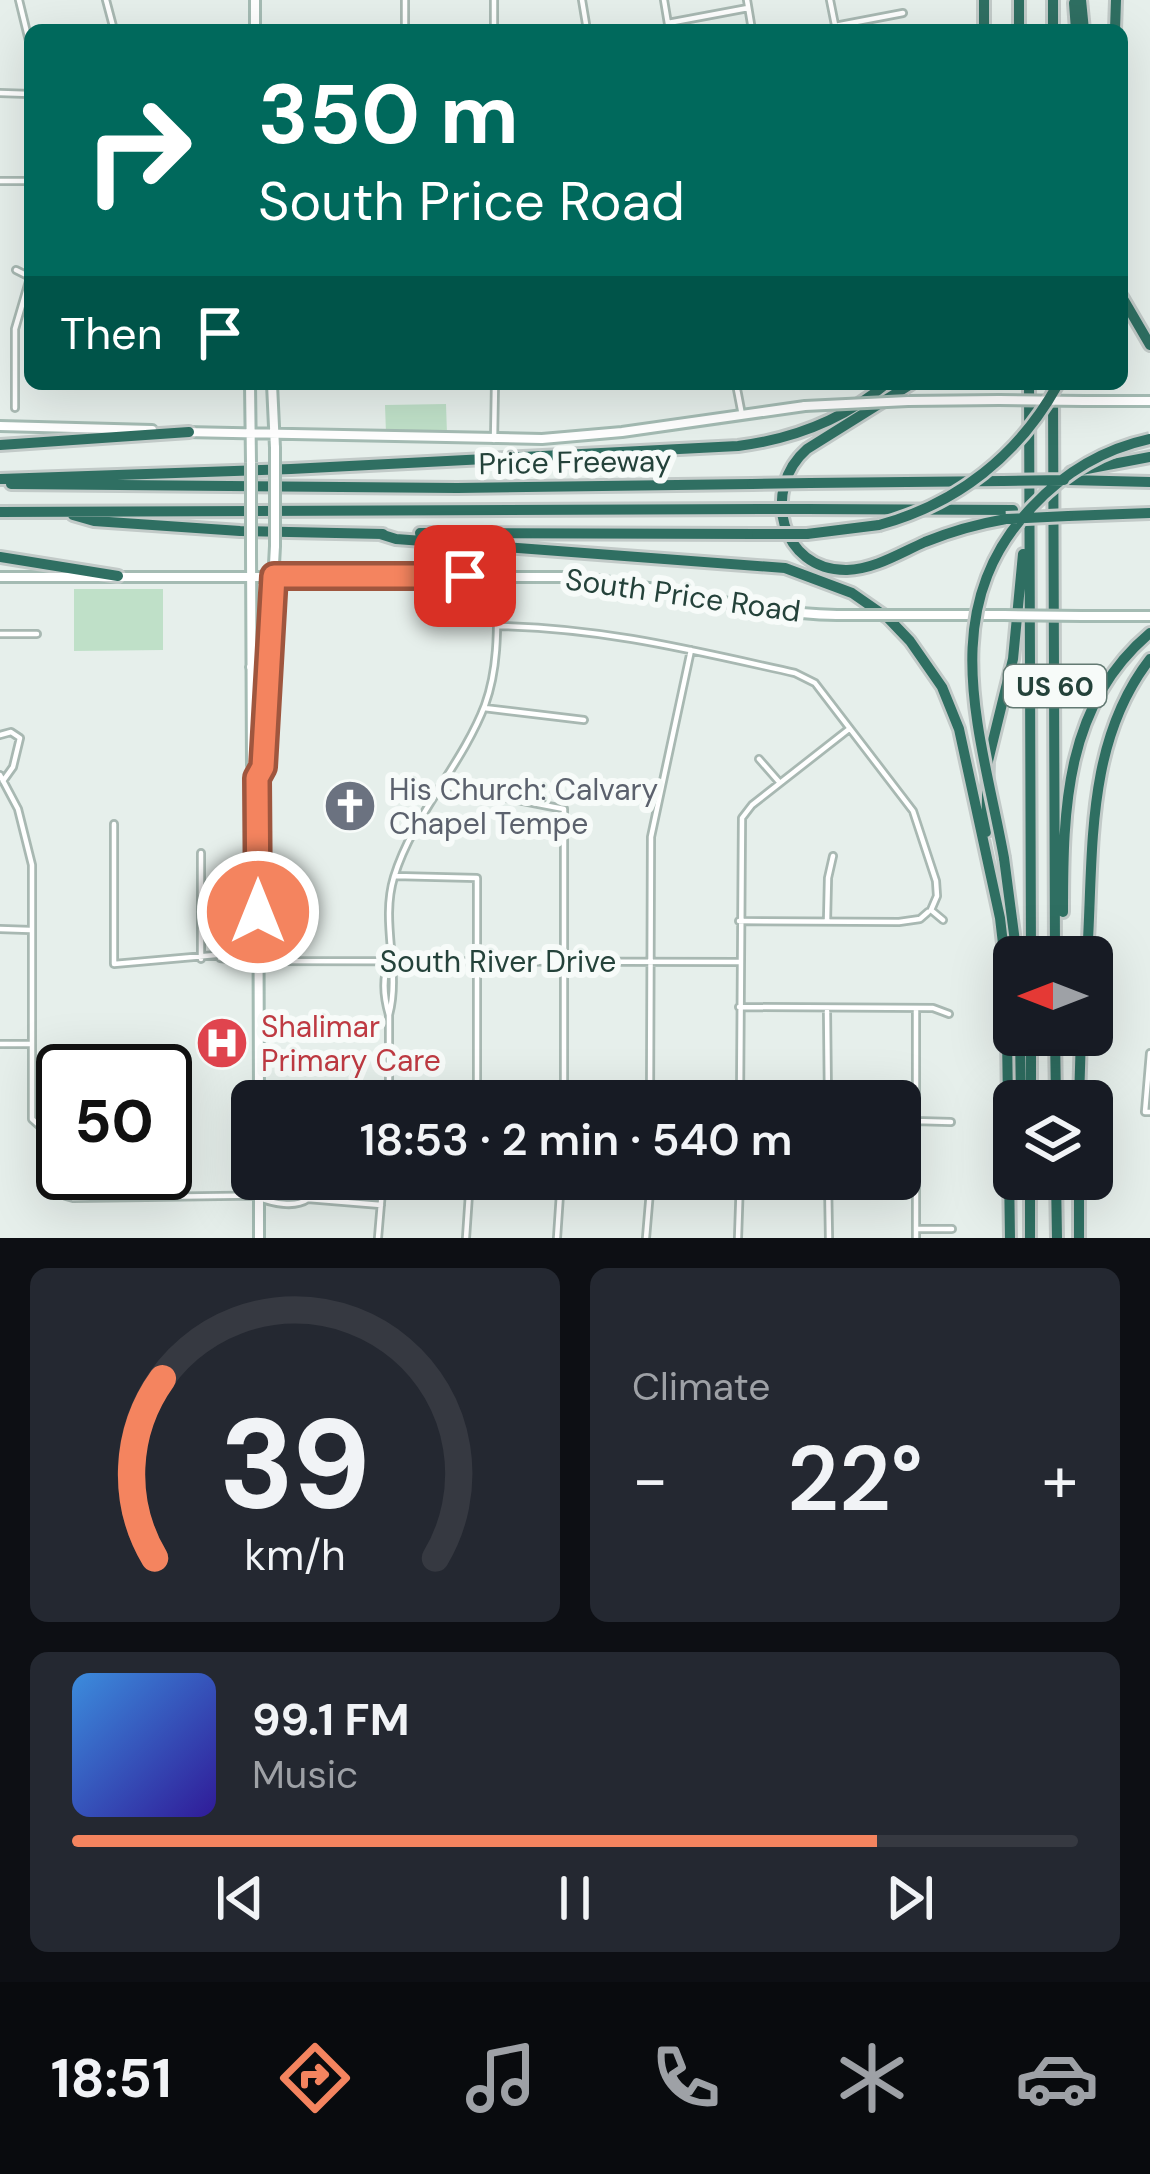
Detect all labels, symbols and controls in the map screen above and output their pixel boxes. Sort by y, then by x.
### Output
text: 350 m [258,60,519,169]
icon: right [60,72,216,228]
text: South Price Road [258,166,685,237]
icon: arrive [187,300,253,366]
text: Then [60,304,163,363]
street label: Price Freeway [478,441,672,483]
pin [414,525,516,627]
icon: arrive [432,543,498,609]
street label: South Price Road [563,559,803,631]
road number: US 60 [1004,665,1106,707]
place label: His Church: Calvary Chapel Tempe [389,770,659,843]
church icon: His Church: Calvary Chapel Tempe [322,778,378,834]
position arrow [195,849,321,975]
north arrow [993,936,1113,1056]
map controls [993,936,1113,1200]
street label: South River Drive [380,942,616,981]
place label: Shalimar Primary Care [261,1007,441,1080]
hospital icon: Shalimar Primary Care [194,1015,250,1071]
speed limit sign: 50 [36,1044,192,1200]
button: layers [993,1080,1113,1200]
text: 18:53 · 2 min · 540 m [360,1110,792,1169]
text: Climate [632,1361,770,1412]
text: 39 [219,1383,371,1546]
text: 22° [787,1421,923,1538]
text: − [632,1437,668,1522]
text: + [1042,1437,1078,1522]
text: km/h [244,1527,346,1583]
text: 99.1 FM [252,1690,410,1749]
text: Music [252,1749,358,1800]
icon: previous [207,1865,273,1931]
icon: pause [542,1865,608,1931]
icon: next [877,1865,943,1931]
icon: directions [273,2036,357,2120]
icon: music [459,2036,543,2120]
icon: phone [644,2036,728,2120]
icon: climate [830,2036,914,2120]
icon: car [1015,2036,1099,2120]
text: 18:51 [51,2043,172,2114]

